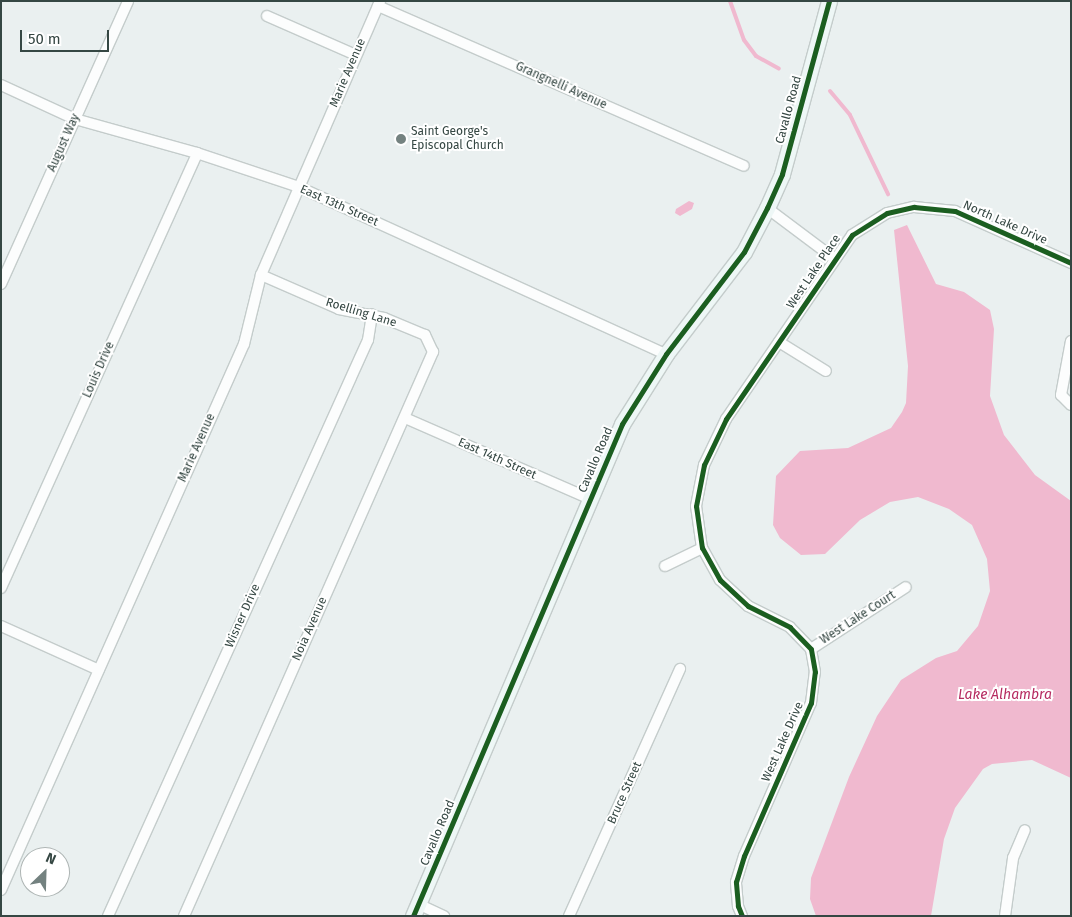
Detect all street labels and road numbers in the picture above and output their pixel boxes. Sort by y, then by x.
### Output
street label: Marie Avenue [327,36,369,110]
street label: Grangnelli Avenue [513,59,609,113]
street label: Cavallo Road [773,74,805,146]
street label: August Way [45,112,83,174]
street label: East 13th Street [298,182,380,230]
street label: North Lake Drive [961,198,1049,248]
street label: West Lake Place [784,232,844,312]
street label: Roelling Lane [324,295,398,331]
street label: Louis Drive [80,340,118,400]
street label: Marie Avenue [175,412,219,484]
street label: Cavallo Road [576,425,616,495]
street label: East 14th Street [455,435,539,483]
street label: Wisner Drive [223,582,263,650]
street label: West Lake Court [818,588,898,648]
street label: Noia Avenue [290,595,330,663]
street label: West Lake Drive [759,700,807,784]
street label: Bruce Street [605,760,645,826]
street label: Cavallo Road [418,798,458,868]

